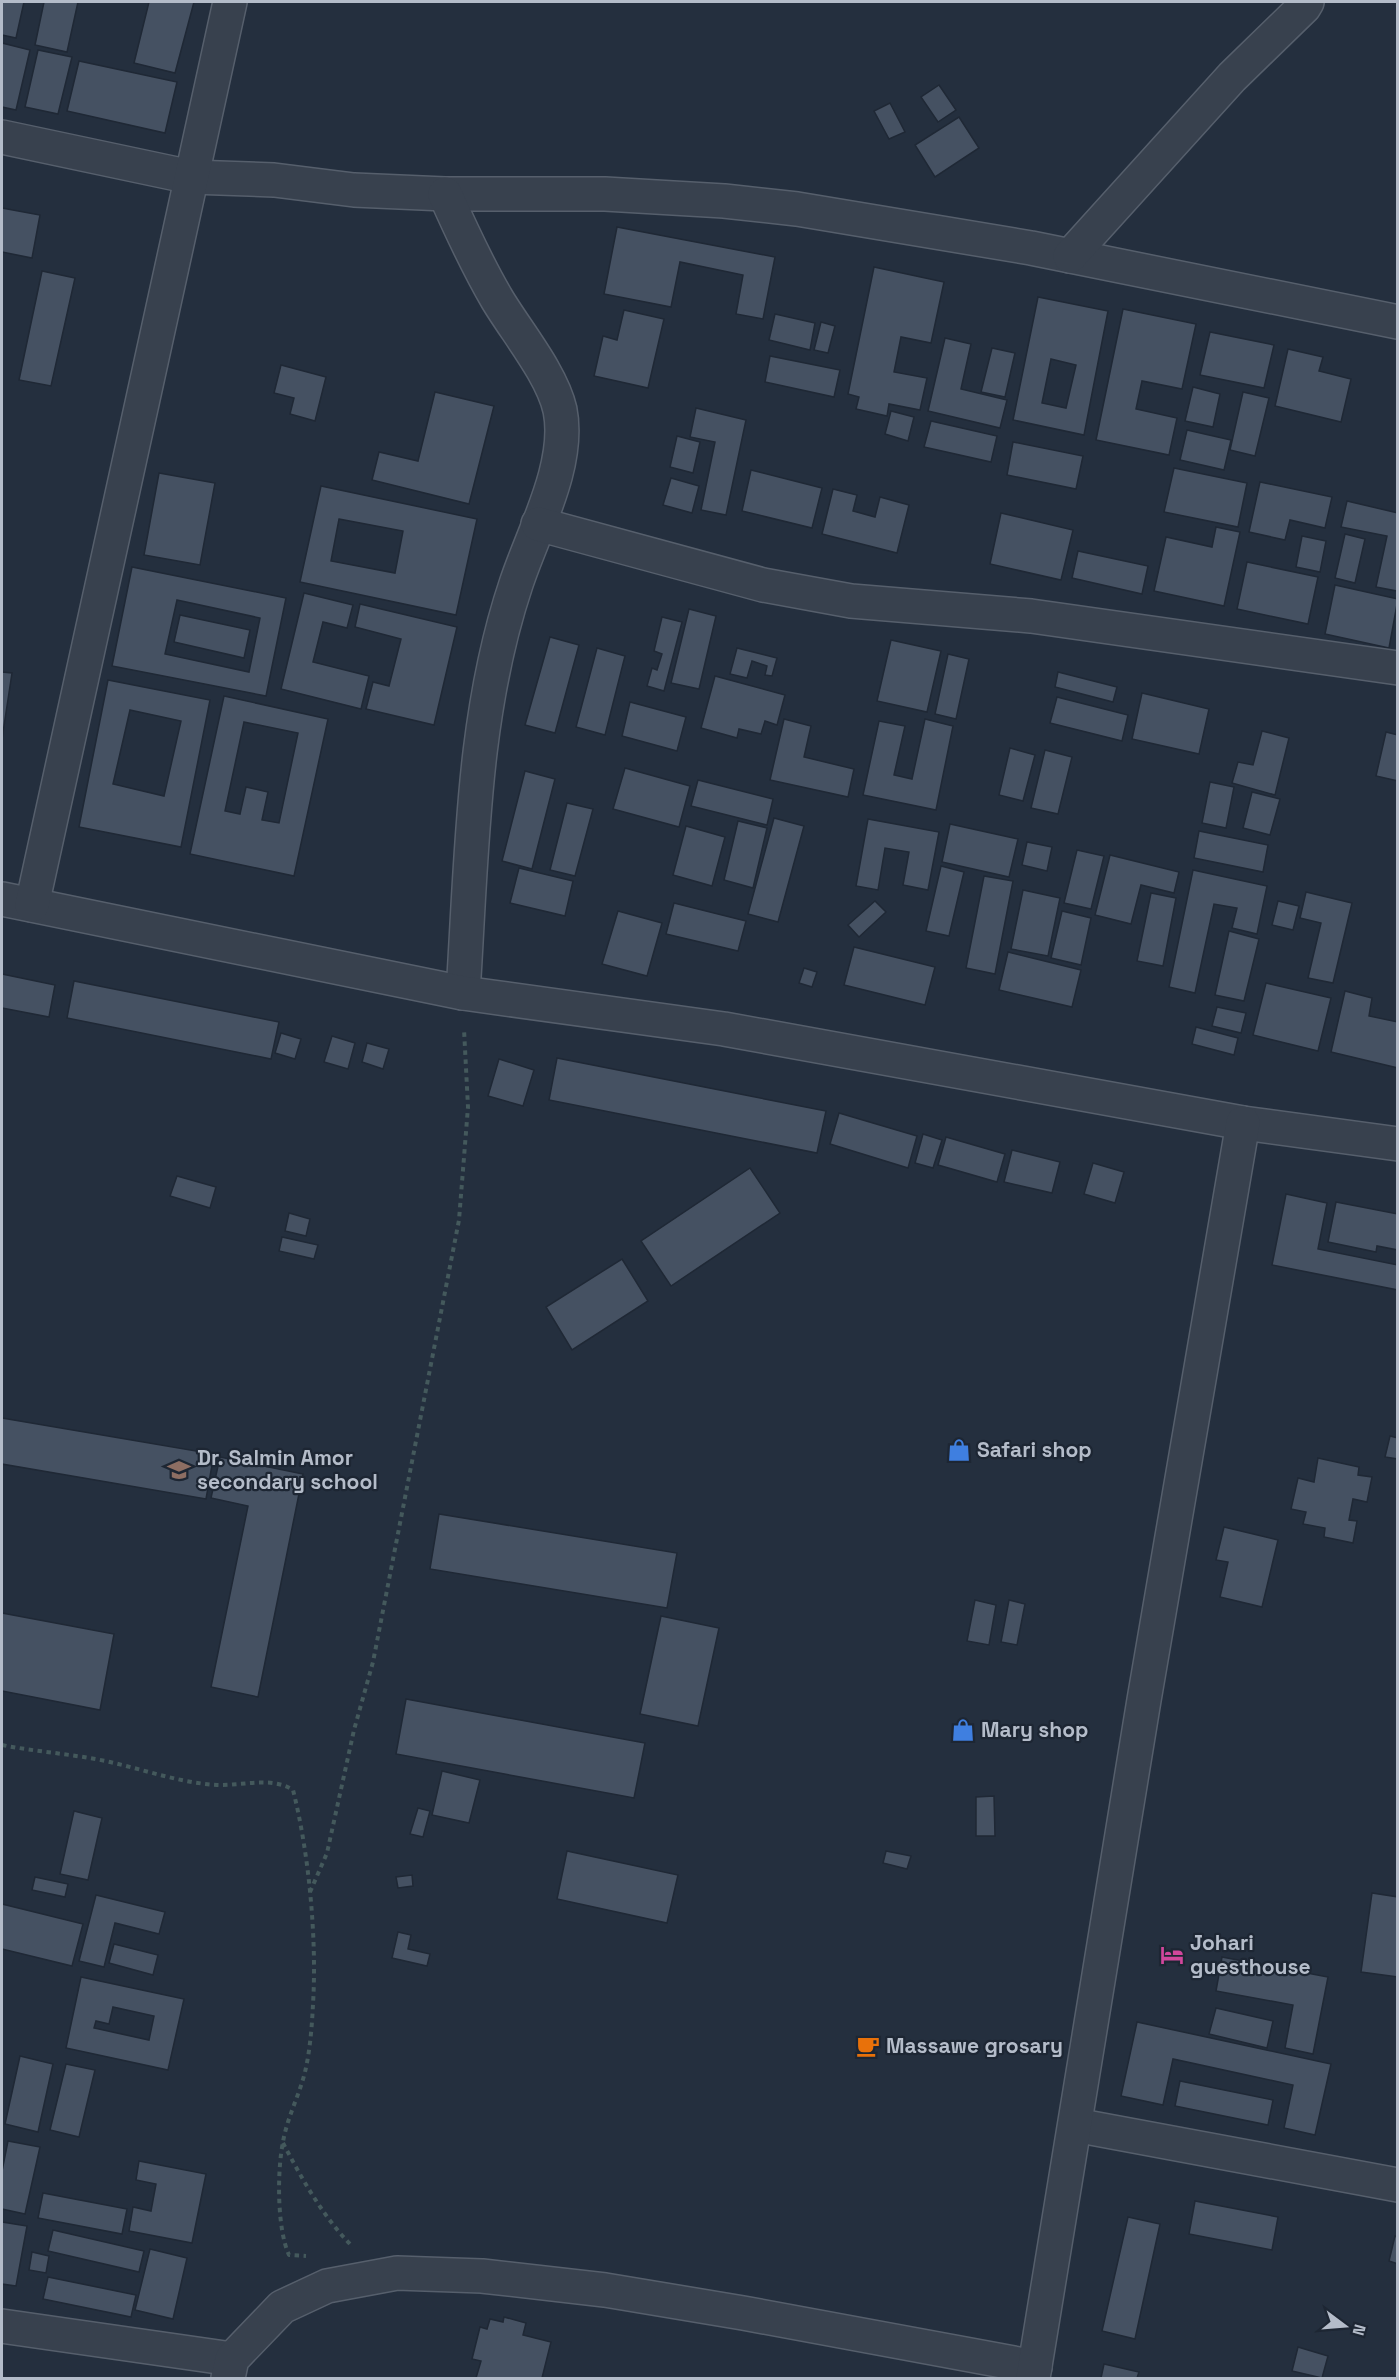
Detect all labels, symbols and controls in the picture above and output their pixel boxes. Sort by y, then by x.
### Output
place label: Safari shop [977,1436,1092,1463]
shop icon: Safari shop [946,1437,972,1463]
place label: Dr. Salmin Amor secondary school [197,1444,378,1495]
school or university icon: Dr. Salmin Amor secondary school [166,1457,192,1483]
place label: Mary shop [981,1716,1088,1743]
shop icon: Mary shop [950,1717,976,1743]
place label: Johari guesthouse [1190,1929,1311,1980]
hotel icon: Johari guesthouse [1159,1942,1185,1968]
place label: Massawe grosary [886,2032,1063,2059]
cafe icon: Massawe grosary [855,2033,881,2059]
north arrow [1315,2296,1375,2356]
text: N [1347,2322,1371,2338]

